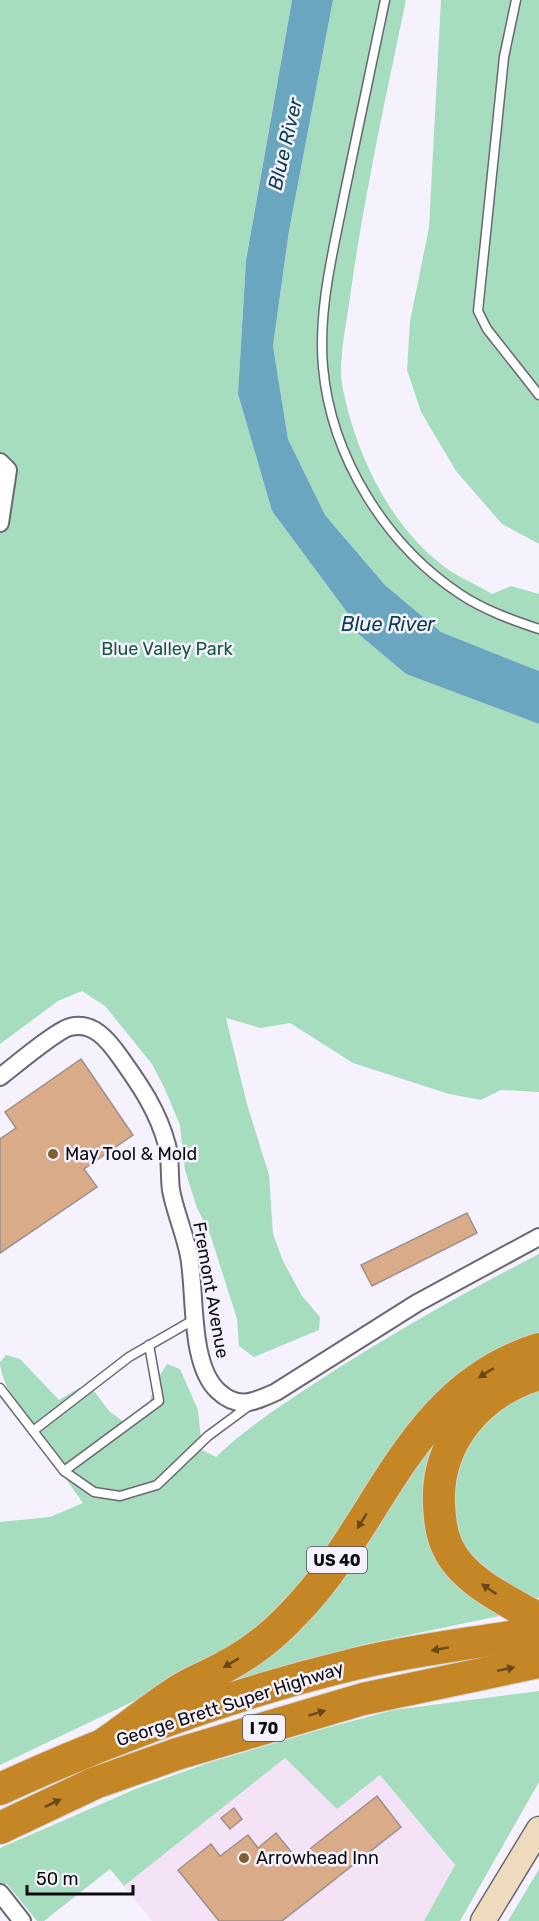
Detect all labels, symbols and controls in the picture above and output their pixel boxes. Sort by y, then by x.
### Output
water label: Blue River [263,94,308,192]
water label: Blue River [341,612,436,636]
park label: Blue Valley Park [101,638,234,660]
place label: May Tool & Mold [65,1143,197,1165]
marker: May Tool & Mold [46,1147,60,1161]
street label: Fremont Avenue [188,1220,234,1360]
one-way arrow [478,1368,494,1379]
one-way arrow [356,1513,367,1529]
road number: US 40 [307,1547,367,1573]
one-way arrow [481,1584,497,1595]
one-way arrow [430,1645,449,1654]
street label: George Brett Super Highway [113,1657,347,1751]
one-way arrow [223,1657,239,1668]
one-way arrow [497,1663,516,1673]
one-way arrow [308,1708,326,1717]
road number: I 70 [243,1715,285,1741]
one-way arrow [44,1798,62,1808]
place label: Arrowhead Inn [256,1847,379,1869]
marker: Arrowhead Inn [237,1851,251,1865]
scale bar [27,1858,134,1896]
text: 50 m [36,1868,79,1890]

